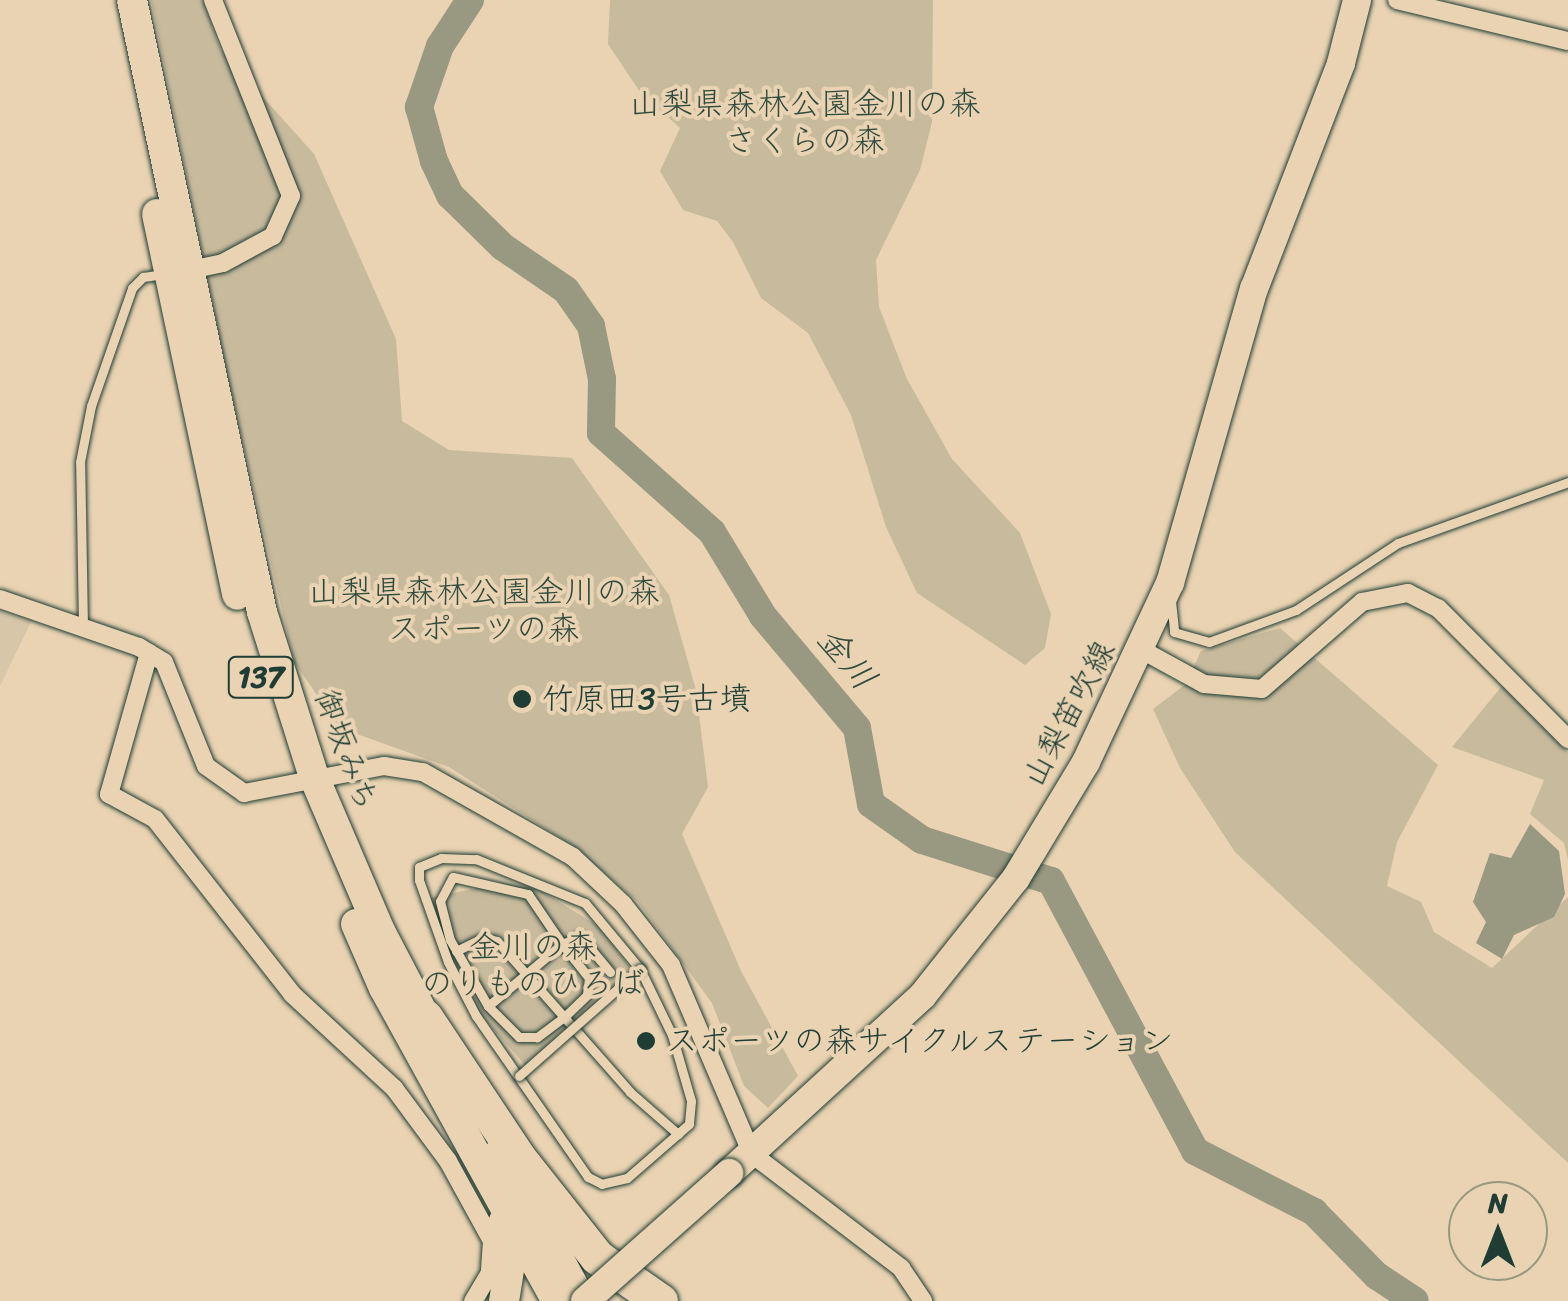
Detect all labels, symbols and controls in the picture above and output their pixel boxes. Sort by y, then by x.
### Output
park label: 山梨県森林公園金川の森 さくらの森 [629,86,981,161]
park label: 山梨県森林公園金川の森 スポーツの森 [308,574,660,649]
water label: 金川 [808,618,886,698]
street label: 山梨笛吹線 [1014,634,1124,794]
road number: 137 [226,652,296,702]
place label: 竹原田3号古墳 [542,680,752,718]
street label: 御坂みち [306,683,386,817]
marker: 竹原田3号古墳 [511,688,533,710]
park label: 金川の森 のりものひろば [421,929,645,1004]
place label: スポーツの森サイクルステーション [666,1022,1178,1060]
marker: スポーツの森サイクルステーション [635,1030,657,1052]
text: N [1488,1178,1508,1227]
north arrow [1448,1181,1548,1281]

